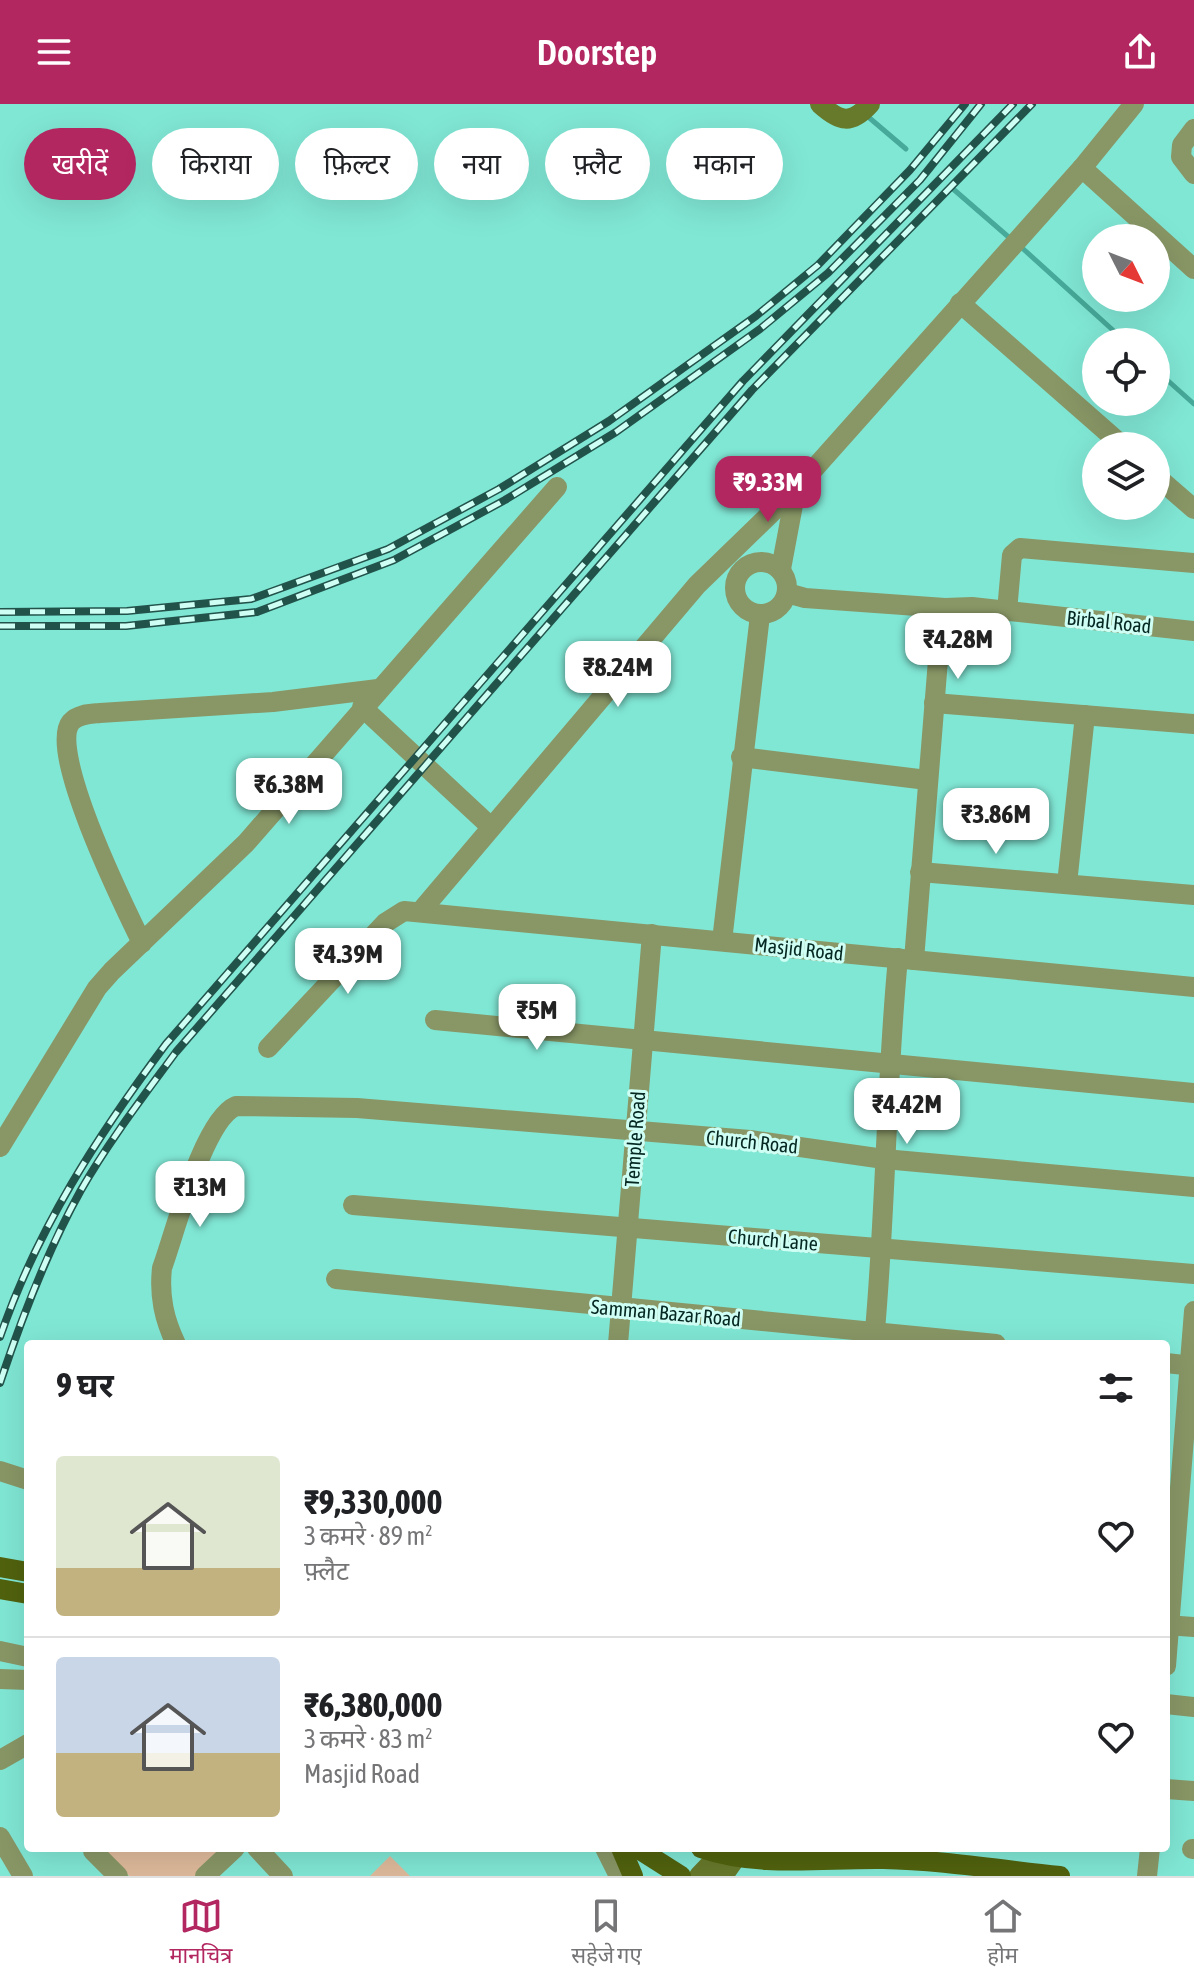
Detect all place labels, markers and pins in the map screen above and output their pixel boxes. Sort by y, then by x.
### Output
pin: ₹9.33M [703,456,833,524]
pin: ₹4.28M [893,613,1023,681]
pin: ₹8.24M [553,641,683,709]
pin: ₹6.38M [224,758,354,826]
pin: ₹3.86M [931,788,1061,856]
pin: ₹4.39M [283,928,413,996]
pin: ₹5M [498,984,576,1052]
pin: ₹4.42M [842,1078,972,1146]
pin: ₹13M [153,1161,247,1229]

